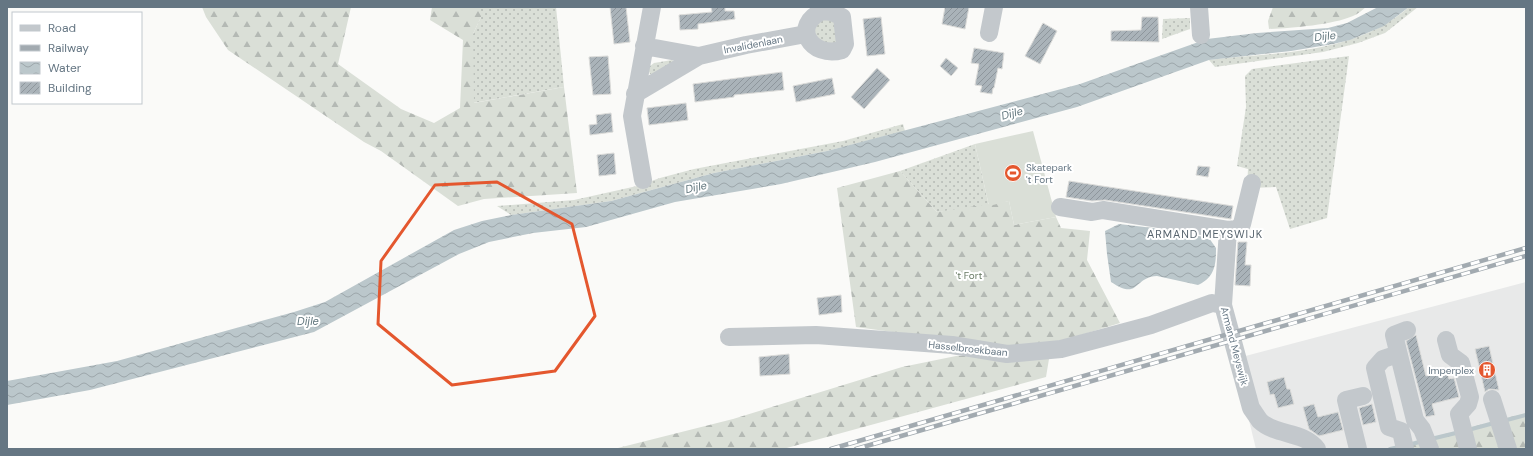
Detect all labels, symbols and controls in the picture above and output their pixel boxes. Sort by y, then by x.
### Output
legend [12,12,142,104]
text: Road [48,20,76,36]
water label: Dijle [1313,28,1337,44]
street label: Invalidenlaan [723,32,784,57]
text: Railway [48,40,89,56]
text: Water [48,60,82,76]
text: Building [48,80,92,96]
water label: Dijle [1000,103,1024,123]
place label: Skatepark 't Fort [1026,161,1072,186]
sports icon: Skatepark 't Fort [1003,163,1023,183]
water label: Dijle [684,178,708,196]
district label: ARMAND MEYSWIJK [1147,227,1263,241]
park label: 't Fort [956,269,983,282]
street label: Armand Meyswijk [1218,305,1251,387]
water label: Dijle [297,314,319,328]
street label: Hasselbroekbaan [928,338,1008,359]
building icon: Imperplex [1477,360,1497,380]
place label: Imperplex [1428,364,1474,377]

